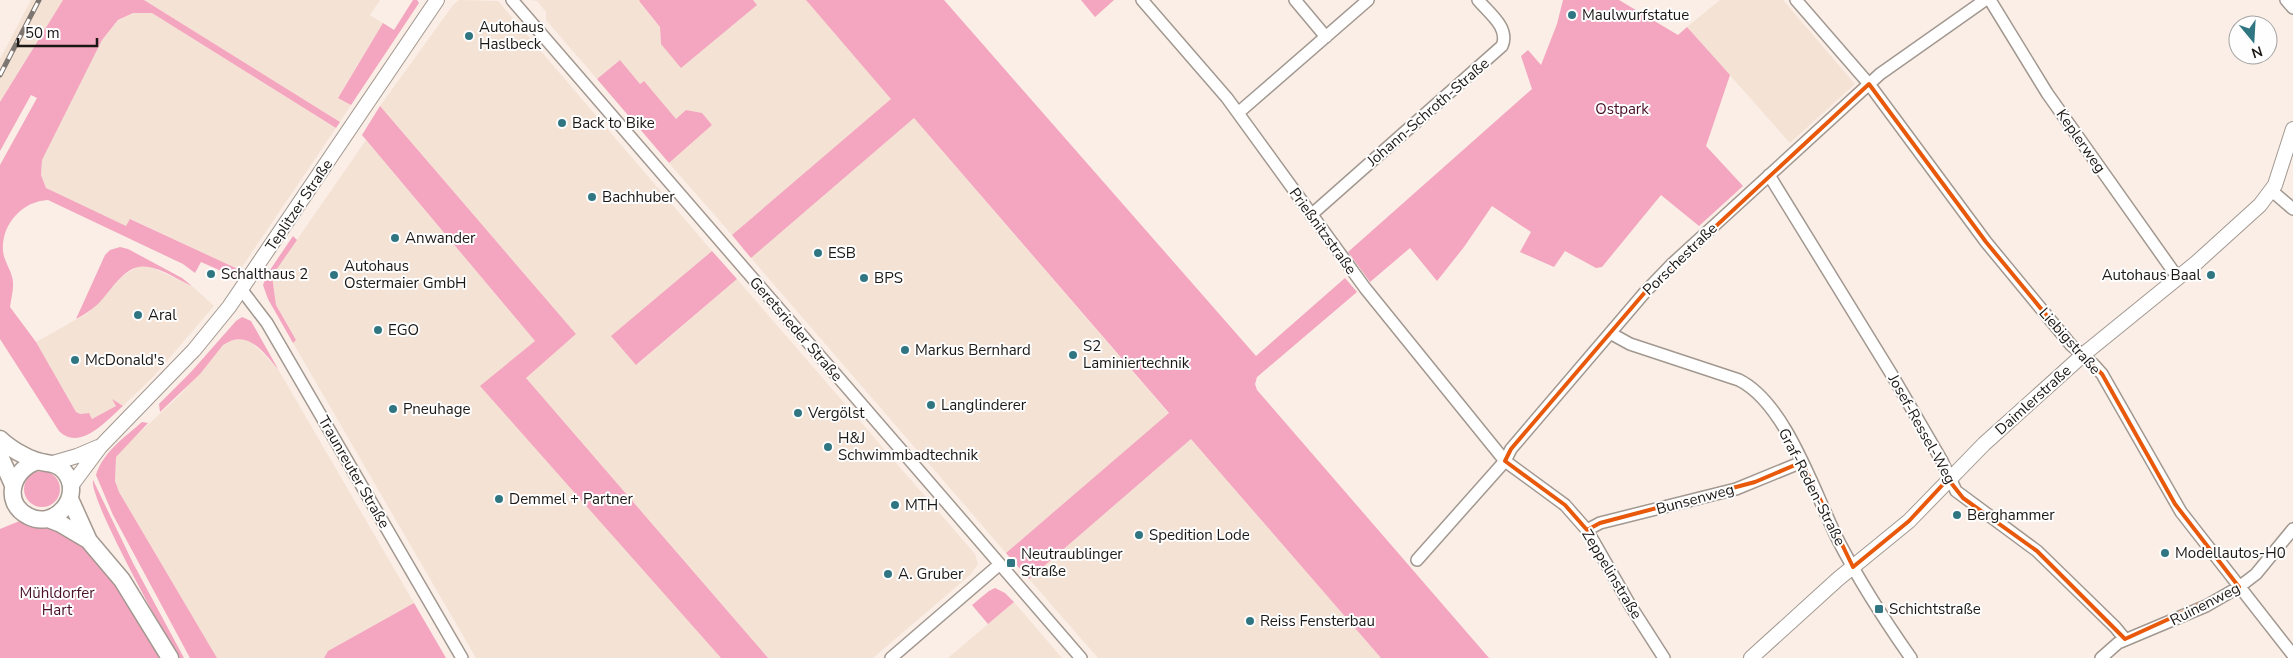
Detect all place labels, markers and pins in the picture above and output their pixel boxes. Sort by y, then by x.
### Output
place label: Maulwurfstatue [1582,5,1689,25]
marker: Maulwurfstatue [1566,9,1578,21]
place label: Autohaus Haslbeck [479,17,544,54]
marker: Autohaus Haslbeck [463,30,475,42]
place label: Back to Bike [572,113,655,133]
marker: Back to Bike [556,117,568,129]
place label: Bachhuber [602,187,675,207]
marker: Bachhuber [586,191,598,203]
place label: Anwander [405,228,476,248]
marker: Anwander [389,232,401,244]
place label: ESB [828,243,856,263]
marker: ESB [812,247,824,259]
place label: Autohaus Ostermaier GmbH [344,256,467,293]
place label: Schalthaus 2 [221,264,308,284]
place label: Autohaus Baal [2102,265,2202,285]
marker: Schalthaus 2 [205,268,217,280]
place label: BPS [874,268,903,288]
marker: Autohaus Ostermaier GmbH [328,269,340,281]
marker: Autohaus Baal [2205,269,2217,281]
marker: BPS [858,272,870,284]
place label: Aral [148,305,177,325]
marker: Aral [132,309,144,321]
place label: EGO [388,320,419,340]
marker: EGO [372,324,384,336]
place label: S2 Laminiertechnik [1083,336,1190,373]
place label: Markus Bernhard [915,340,1031,360]
marker: Markus Bernhard [899,344,911,356]
marker: S2 Laminiertechnik [1067,349,1079,361]
place label: McDonald's [85,350,164,370]
marker: McDonald's [69,354,81,366]
place label: Langlinderer [941,395,1027,415]
place label: Pneuhage [403,399,471,419]
marker: Langlinderer [925,399,937,411]
marker: Pneuhage [387,403,399,415]
place label: Vergölst [807,403,865,423]
marker: Vergölst [792,407,804,419]
place label: H&J Schwimmbadtechnik [838,428,978,465]
marker: H&J Schwimmbadtechnik [822,441,834,453]
place label: Demmel + Partner [509,489,634,509]
marker: Demmel + Partner [493,493,505,505]
place label: MTH [905,495,938,515]
marker: MTH [889,499,901,511]
place label: Berghammer [1967,505,2055,525]
marker: Berghammer [1951,509,1963,521]
place label: Spedition Lode [1149,525,1250,545]
marker: Spedition Lode [1133,529,1145,541]
place label: Modellautos-H0 [2175,543,2286,563]
place label: Neutraublinger Straße [1021,544,1123,581]
marker: Modellautos-H0 [2159,547,2171,559]
marker: Neutraublinger Straße [1005,557,1017,569]
place label: A. Gruber [898,564,964,584]
marker: A. Gruber [882,568,894,580]
place label: Schichtstraße [1889,599,1981,619]
marker: Schichtstraße [1873,603,1885,615]
place label: Reiss Fensterbau [1260,611,1375,631]
marker: Reiss Fensterbau [1244,615,1256,627]

